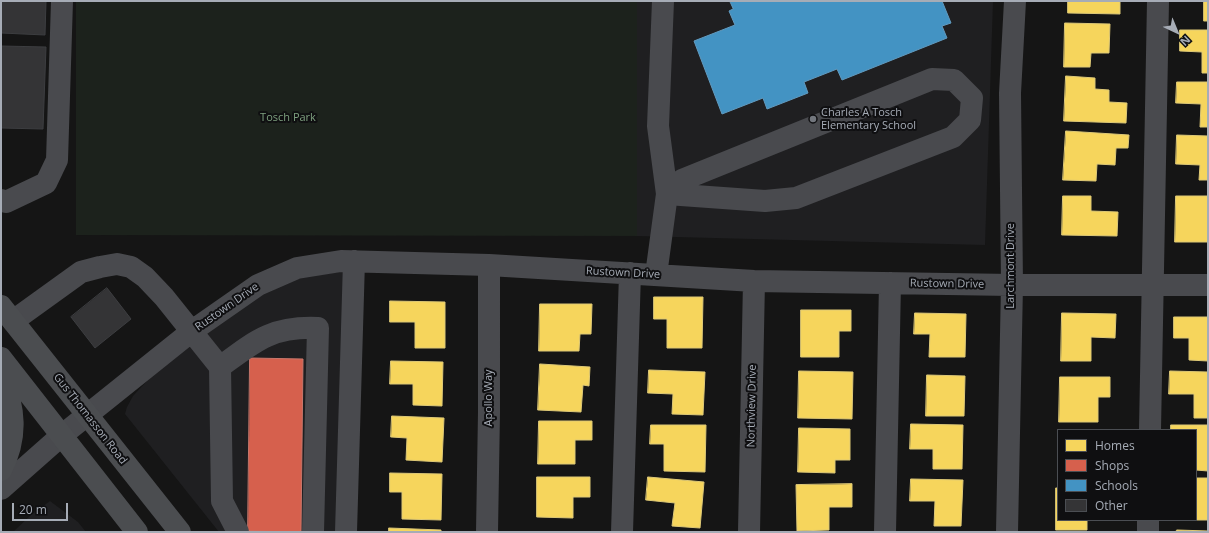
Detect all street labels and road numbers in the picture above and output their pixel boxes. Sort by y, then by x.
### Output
street label: Larchmont Drive [1004,223,1018,309]
street label: Rustown Drive [586,264,660,282]
street label: Rustown Drive [910,277,984,291]
street label: Rustown Drive [193,280,261,334]
street label: Northview Drive [745,364,759,448]
street label: Apollo Way [482,369,496,427]
street label: Gus Thomasson Road [50,371,130,467]

